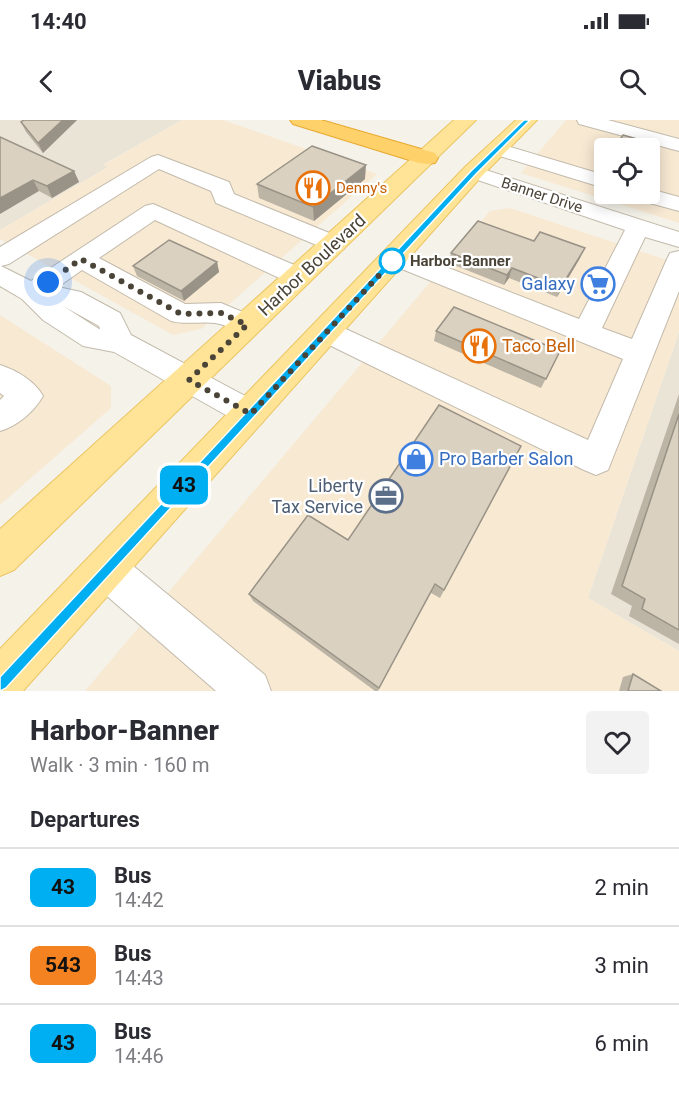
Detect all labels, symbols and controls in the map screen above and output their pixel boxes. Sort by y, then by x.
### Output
text: 14:40 [30,9,87,34]
icon: back [30,65,63,98]
text: Viabus [298,65,381,97]
icon: search [616,65,649,98]
map controls [594,138,660,204]
button: locate [594,138,660,204]
restaurant icon: Denny's [295,170,331,206]
street label: Banner Drive [499,173,585,217]
place label: Denny's [336,179,387,197]
street label: Harbor Boulevard [254,209,370,320]
marker: Harbor-Banner [379,248,405,274]
place label: Harbor-Banner [410,252,511,270]
supermarket icon: Galaxy [580,266,616,302]
your location [33,267,63,297]
place label: Galaxy [521,273,575,294]
restaurant icon: Taco Bell [461,328,497,364]
place label: Taco Bell [502,335,575,356]
shop icon: Pro Barber Salon [398,441,434,477]
place label: Pro Barber Salon [439,448,573,469]
line badge: 43 [157,466,211,505]
text: 43 [172,473,196,497]
place label: Liberty Tax Service [272,475,363,517]
office icon: Liberty Tax Service [368,478,404,514]
button: heart [586,711,649,774]
text: Harbor-Banner [30,714,219,747]
text: Walk · 3 min · 160 m [30,753,209,777]
text: Departures [30,807,140,832]
text: Bus [114,863,152,888]
text: 43 [51,875,75,899]
text: 2 min [594,875,649,900]
text: 14:42 [114,888,164,912]
text: Bus [114,941,152,966]
text: 543 [45,953,81,977]
text: 3 min [594,953,649,978]
text: 14:43 [114,966,164,990]
text: Bus [114,1019,152,1044]
text: 43 [51,1031,75,1055]
text: 6 min [594,1031,649,1056]
text: 14:46 [114,1044,164,1068]

